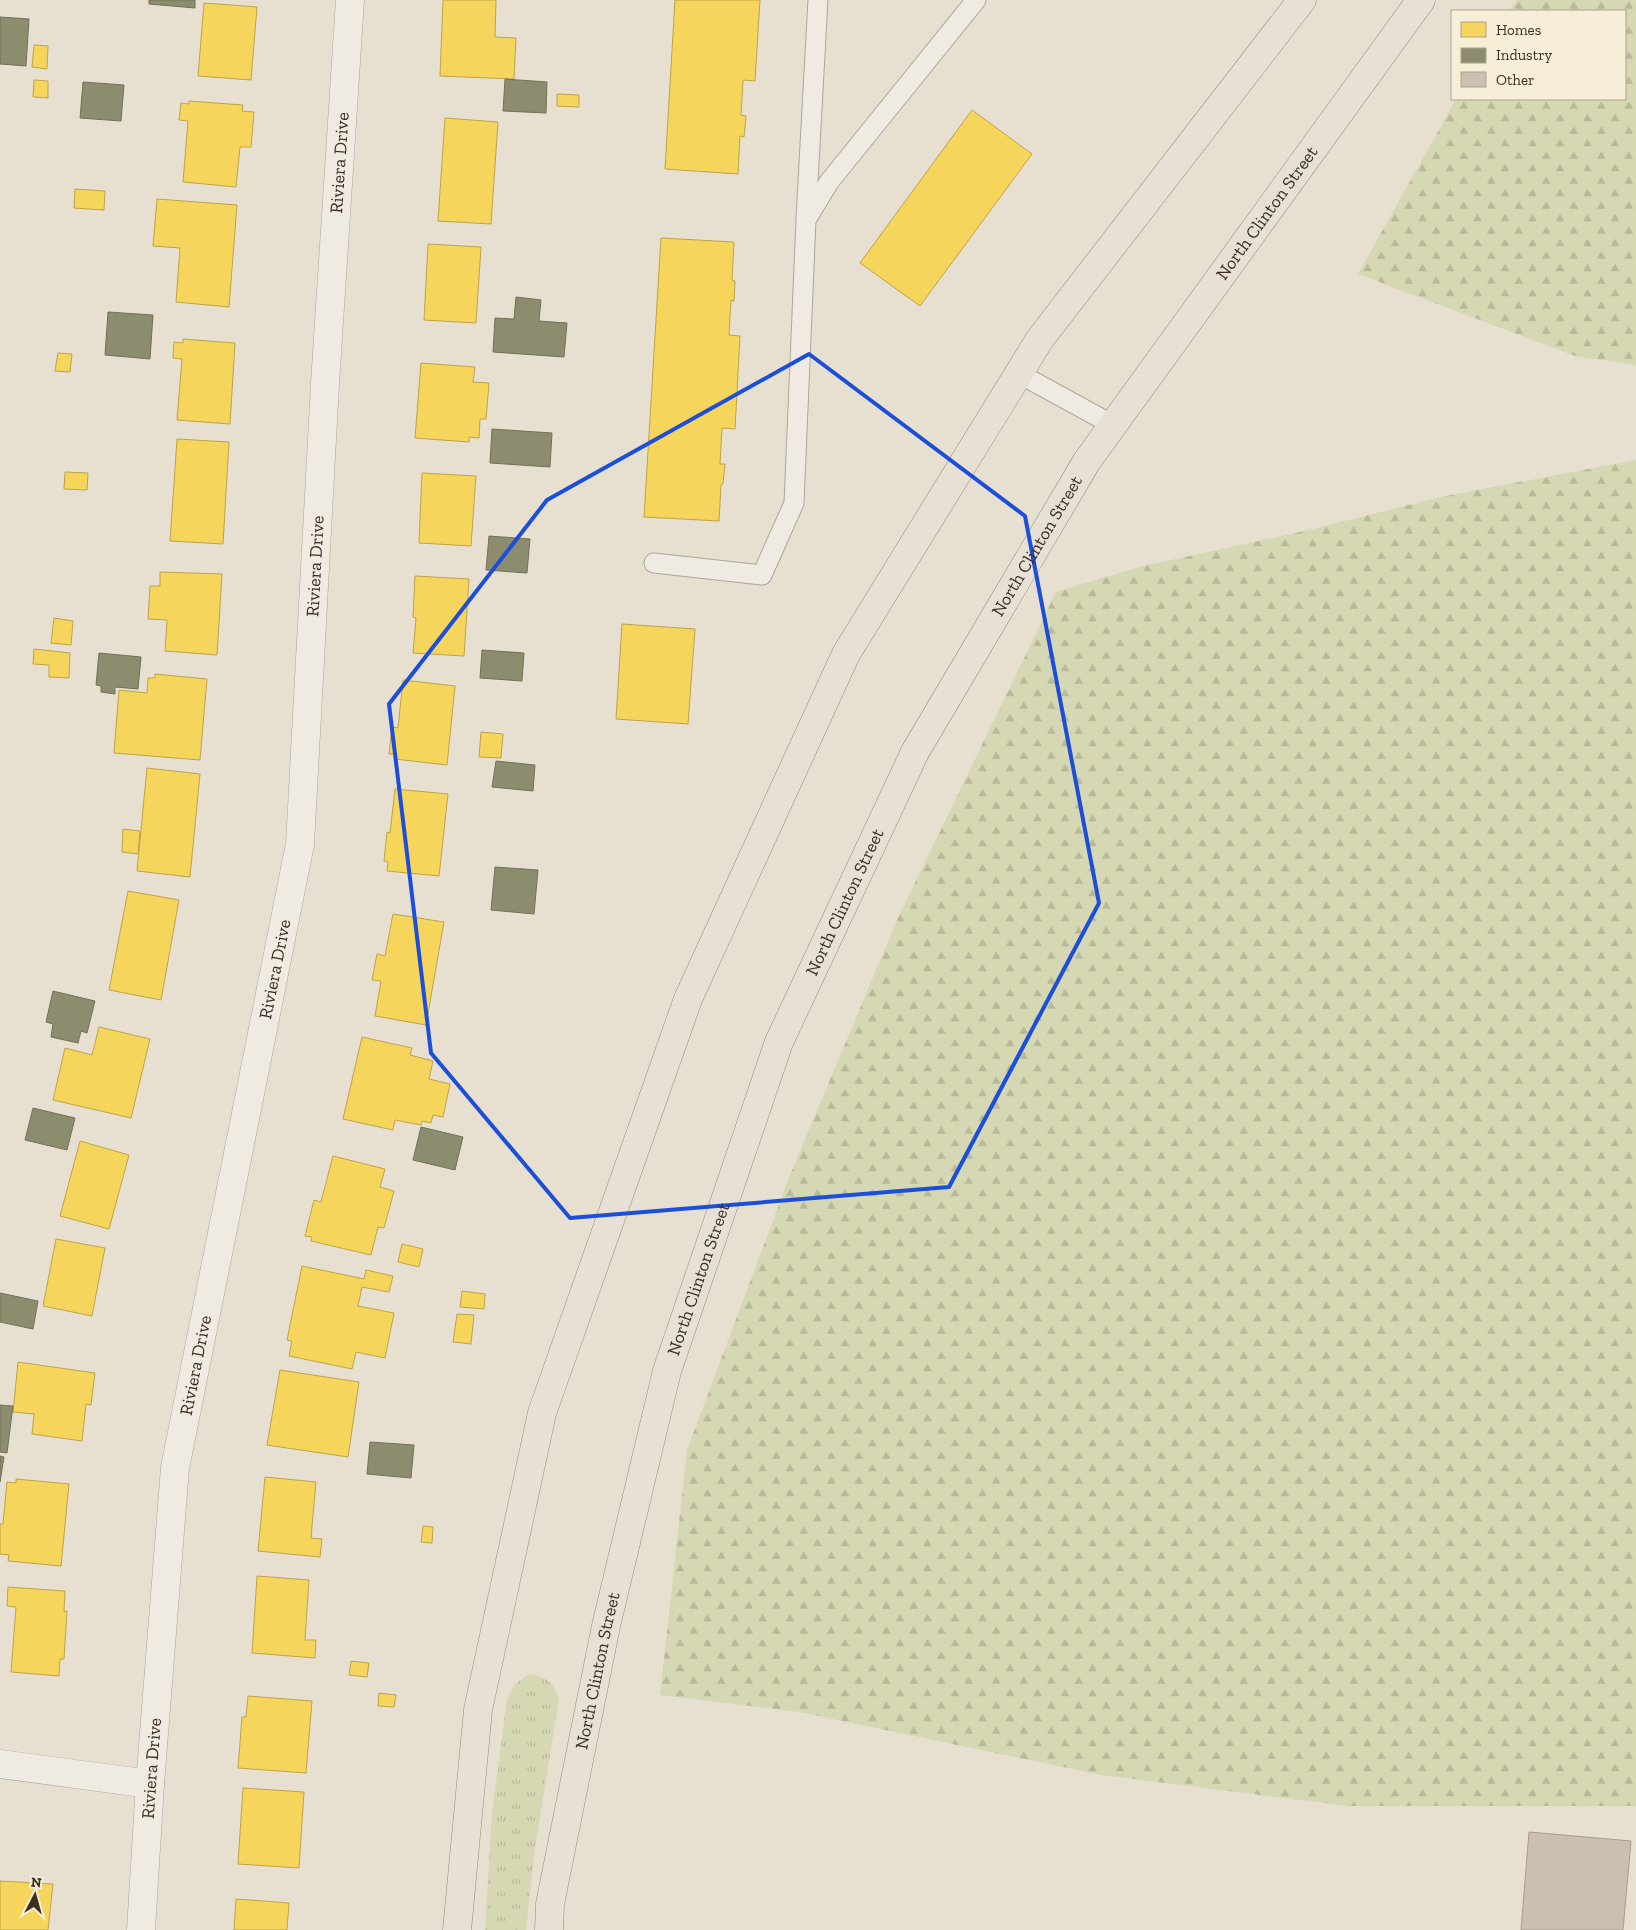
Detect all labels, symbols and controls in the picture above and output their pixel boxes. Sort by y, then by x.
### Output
legend [1451,10,1626,100]
text: Homes [1496,21,1541,39]
text: Industry [1496,46,1553,64]
text: Other [1496,71,1534,89]
street label: Riviera Drive [325,112,354,214]
street label: North Clinton Street [1211,141,1323,284]
street label: North Clinton Street [987,471,1087,620]
street label: Riviera Drive [301,515,329,617]
street label: North Clinton Street [801,825,889,979]
street label: Riviera Drive [254,917,296,1021]
street label: North Clinton Street [662,1199,735,1358]
street label: Riviera Drive [175,1313,216,1417]
street label: North Clinton Street [570,1590,625,1751]
street label: Riviera Drive [137,1717,166,1820]
north arrow [10,1870,60,1920]
text: N [30,1874,43,1892]

